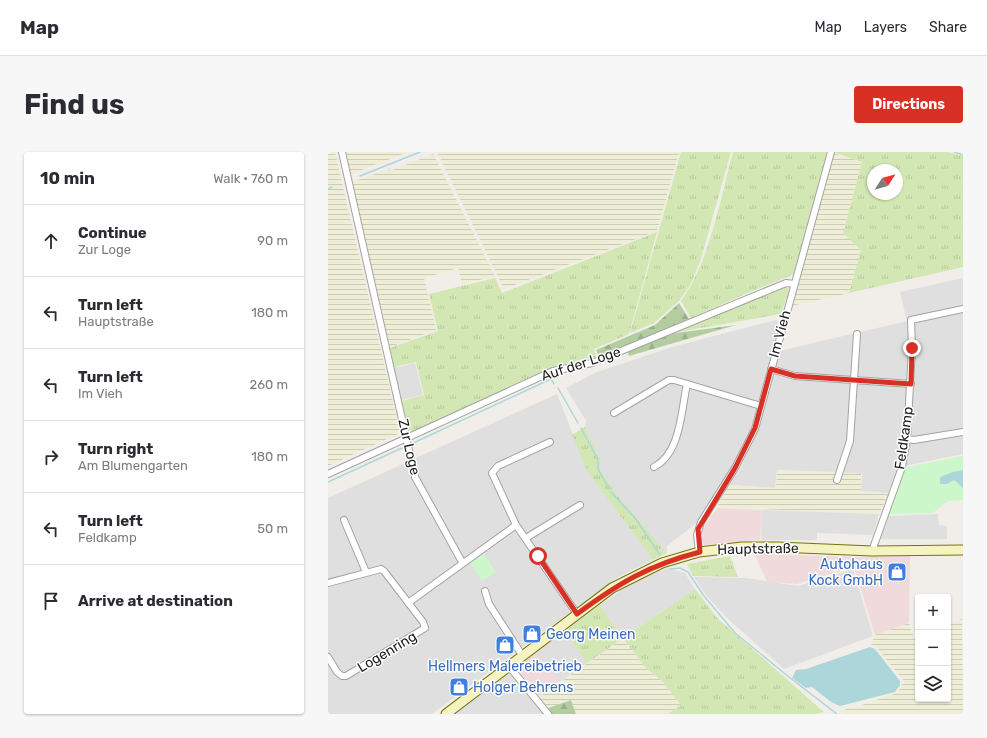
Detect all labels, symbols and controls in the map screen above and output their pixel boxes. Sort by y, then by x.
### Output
text: Map [20,16,59,39]
text: Map [815,19,842,36]
text: Layers [864,19,907,36]
text: Share [929,19,967,36]
button: Directions [854,86,963,123]
text: Find us [24,88,124,121]
north arrow [867,164,903,200]
text: 10 min [40,168,95,188]
text: Walk · 760 m [213,171,288,186]
text: Continue [78,224,147,242]
icon: ahead [40,230,62,252]
text: 90 m [257,233,288,248]
text: Zur Loge [78,242,131,257]
text: Turn left [78,296,143,314]
icon: left [40,302,62,324]
text: 180 m [251,305,288,320]
street label: Im Vieh [766,309,794,359]
text: Hauptstraße [78,314,154,329]
route end [903,339,921,357]
street label: Auf der Loge [539,343,623,385]
text: Turn left [78,368,143,386]
icon: left [40,374,62,396]
text: 260 m [250,377,288,392]
text: Im Vieh [78,386,123,401]
street label: Feldkamp [891,406,917,470]
street label: Zur Loge [394,417,424,477]
text: Turn right [78,440,153,458]
icon: right [40,446,62,468]
text: 180 m [251,449,288,464]
text: Am Blumengarten [78,458,188,473]
text: Turn left [78,512,143,530]
icon: left [40,518,62,540]
text: 50 m [257,521,288,536]
text: Feldkamp [78,530,137,545]
street label: Hauptstraße [717,540,799,558]
route start [529,547,547,565]
place label: Autohaus Kock GmbH [808,556,883,589]
shop icon: Autohaus Kock GmbH [886,561,908,583]
icon: arrive [40,590,62,612]
text: Arrive at destination [78,592,233,610]
map controls [915,594,951,702]
button: + [915,594,951,630]
shop icon: Georg Meinen [521,623,543,645]
place label: Georg Meinen [546,626,636,643]
street label: Logenring [354,628,420,676]
button: − [915,630,951,666]
shop icon: Hellmers Malereibetrieb [494,634,516,656]
place label: Hellmers Malereibetrieb [428,658,582,675]
button: layers [915,666,951,702]
shop icon: Holger Behrens [448,676,470,698]
place label: Holger Behrens [473,679,573,696]

